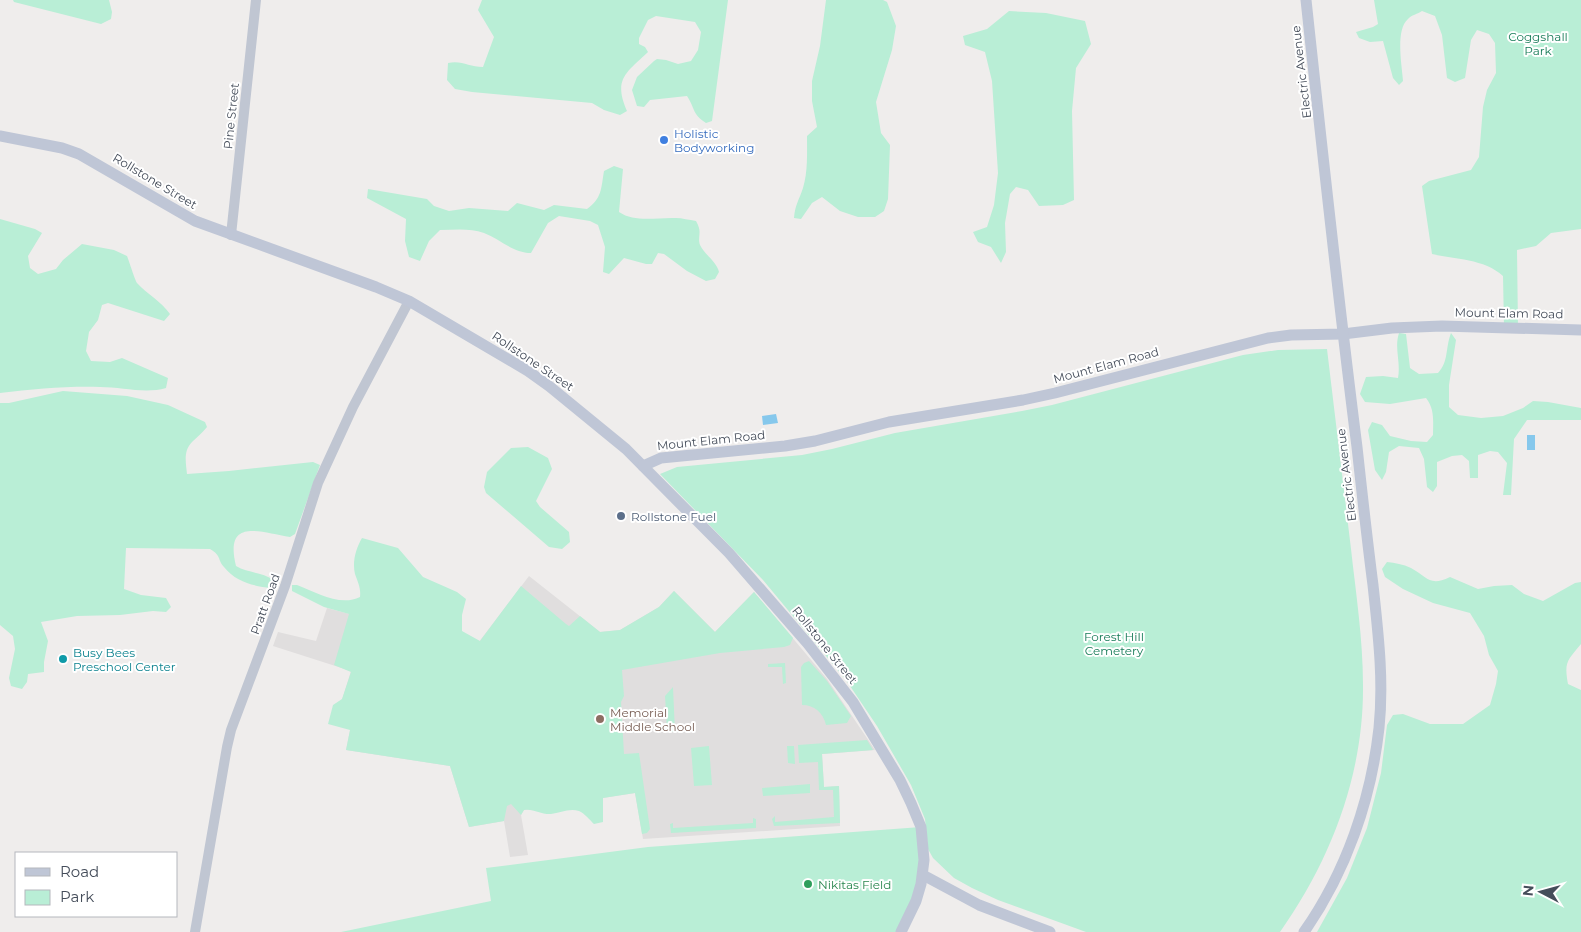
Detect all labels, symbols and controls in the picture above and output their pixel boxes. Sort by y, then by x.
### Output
street label: Electric Avenue [1288,25,1314,119]
park label: Coggshall Park [1508,29,1568,58]
street label: Pine Street [220,82,242,150]
place label: Holistic Bodyworking [674,126,754,155]
marker: Holistic Bodyworking [658,134,670,146]
street label: Rollstone Street [110,150,200,212]
street label: Mount Elam Road [1454,305,1564,321]
street label: Rollstone Street [489,328,577,394]
street label: Mount Elam Road [1052,344,1160,386]
street label: Mount Elam Road [656,427,766,453]
street label: Electric Avenue [1333,428,1359,522]
place label: Rollstone Fuel [631,509,716,524]
marker: Rollstone Fuel [615,510,627,522]
street label: Pratt Road [247,571,283,637]
street label: Rollstone Street [789,603,861,687]
park label: Forest Hill Cemetery [1084,629,1144,658]
place label: Busy Bees Preschool Center [73,645,176,674]
marker: Busy Bees Preschool Center [57,653,69,665]
place label: Memorial Middle School [610,705,695,734]
marker: Memorial Middle School [594,713,606,725]
legend [15,852,178,917]
text: Road [60,862,99,881]
north arrow [1516,867,1566,917]
place label: Nikitas Field [818,877,891,892]
marker: Nikitas Field [802,878,814,890]
text: N [1519,884,1538,897]
text: Park [60,887,94,906]

